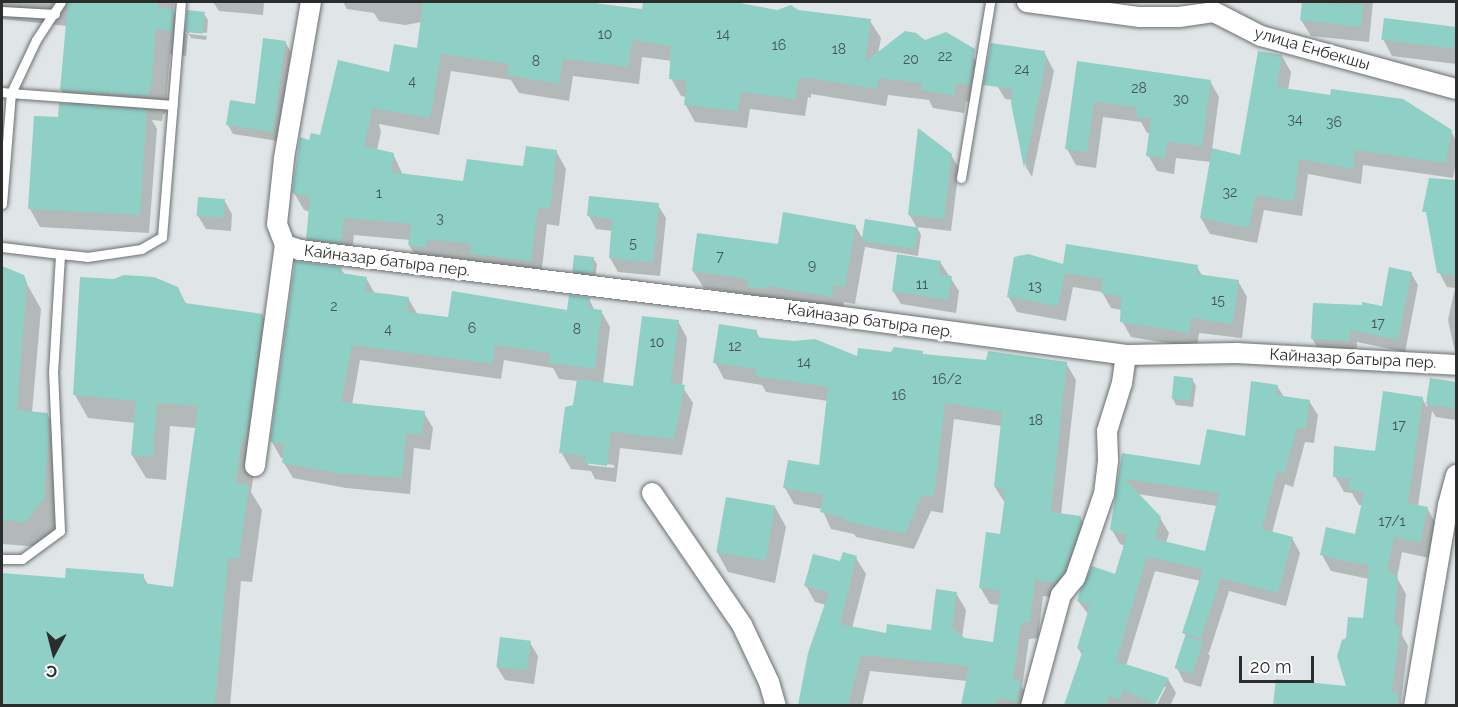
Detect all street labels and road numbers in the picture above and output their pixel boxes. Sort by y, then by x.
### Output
street label: улица Енбекшы [1252,23,1372,75]
street label: Кайназар батыра пер. [303,241,471,281]
street label: Кайназар батыра пер. [786,300,954,342]
street label: Кайназар батыра пер. [1269,345,1437,373]

